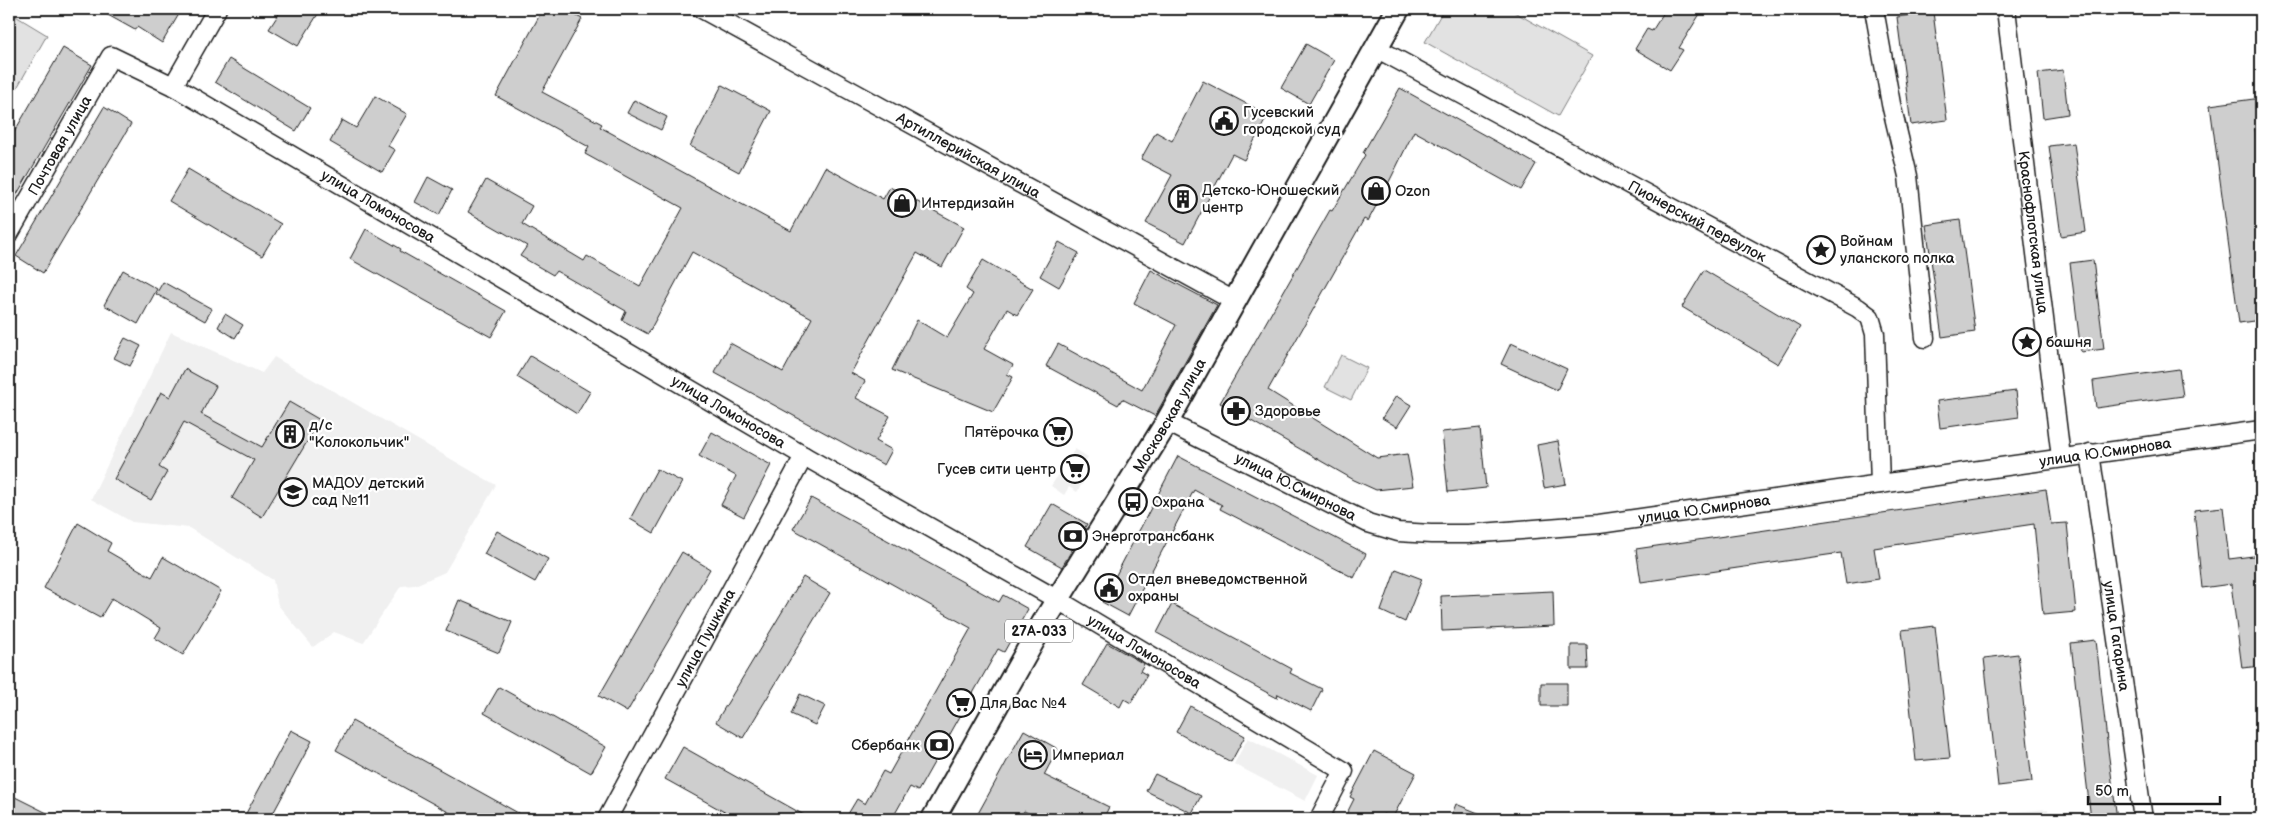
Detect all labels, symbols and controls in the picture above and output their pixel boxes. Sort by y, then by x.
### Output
street label: Почтовая улица [24,92,96,199]
place label: Гусевский городской суд [1243,103,1340,139]
public building icon: Гусевский городской суд [1209,106,1239,136]
street label: Артиллерийская улица [892,108,1044,203]
street label: Краснофлотская улица [2014,150,2052,315]
street label: улица Ломоносова [318,166,439,248]
shop icon: Ozon [1361,176,1391,206]
street label: Пионерский переулок [1625,177,1769,267]
place label: Детско-Юношеский центр [1202,181,1339,217]
place label: Ozon [1395,182,1430,201]
building icon: Детско-Юношеский центр [1168,184,1198,214]
shop icon: Интердизайн [887,188,917,218]
place label: Интердизайн [921,194,1015,213]
place label: Войнам уланского полка [1840,232,1955,268]
place icon: Войнам уланского полка [1806,235,1836,265]
place icon: башня [2012,327,2042,357]
place label: башня [2046,333,2091,352]
street label: Московская улица [1129,355,1211,476]
street label: улица Ломоносова [668,371,789,453]
pharmacy icon: Здоровье [1221,396,1251,426]
place label: Здоровье [1255,402,1321,421]
place label: д/с "Колокольчик" [309,416,409,452]
supermarket icon: Пятёрочка [1043,417,1073,447]
building icon: д/с "Колокольчик" [275,419,305,449]
place label: Пятёрочка [964,423,1039,442]
street label: улица Ю.Смирнова [2038,434,2173,471]
street label: улица Ю.Смирнова [1232,449,1359,526]
supermarket icon: Гусев сити центр [1060,454,1090,484]
place label: Гусев сити центр [937,460,1057,479]
place label: МАДОУ детский сад №11 [312,474,425,510]
school or university icon: МАДОУ детский сад №11 [278,477,308,507]
bus stop icon: Охрана [1118,487,1148,517]
street label: улица Ю.Смирнова [1637,491,1772,528]
place label: Охрана [1152,493,1204,512]
bank icon: Энерготрансбанк [1058,521,1088,551]
place label: Энерготрансбанк [1092,527,1214,546]
place label: Отдел вневедомственной охраны [1128,570,1307,606]
public building icon: Отдел вневедомственной охраны [1094,573,1124,603]
street label: улица Гагарина [2099,580,2133,693]
street label: улица Пушкина [671,586,740,691]
street label: улица Ломоносова [1084,611,1204,693]
road number: 27А-033 [1005,620,1073,642]
supermarket icon: Для Вас №4 [946,688,976,718]
place label: Для Вас №4 [980,694,1067,713]
bank icon: Сбербанк [924,730,954,760]
place label: Сбербанк [851,736,920,755]
hotel icon: Империал [1018,740,1048,770]
place label: Империал [1052,746,1124,765]
scale bar [2088,773,2220,805]
text: 50 m [2095,782,2129,801]

